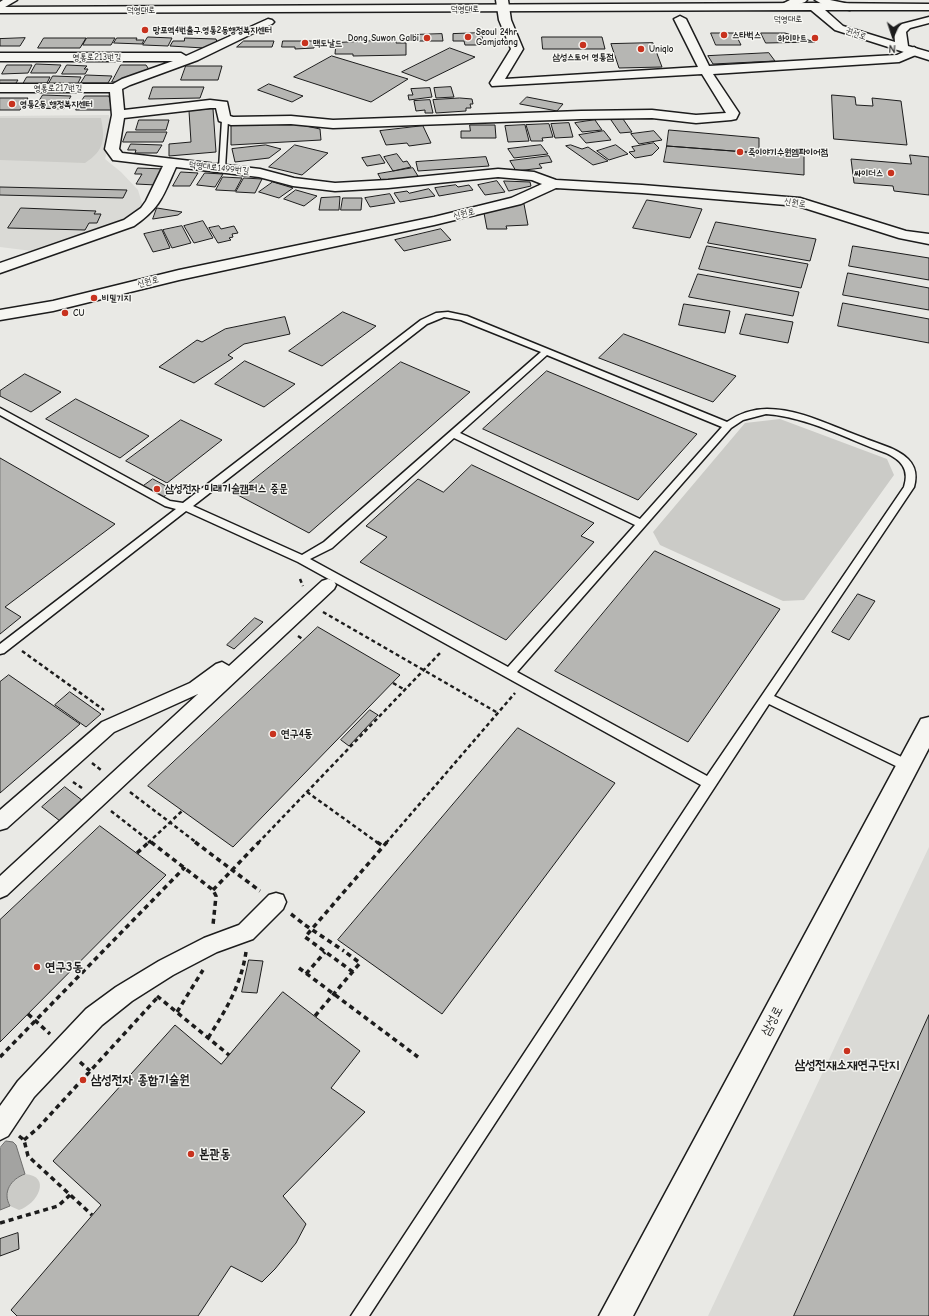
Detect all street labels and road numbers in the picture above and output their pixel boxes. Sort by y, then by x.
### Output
street label: 덕영대로 [451,4,479,14]
street label: 덕영대로 [127,5,155,15]
street label: 덕영대로 [774,14,802,24]
street label: 권선로 [844,25,868,43]
street label: 영통로213번길 [72,52,122,62]
street label: 영통로217번길 [34,83,82,93]
street label: 덕영대로1499번길 [188,159,250,177]
street label: 신원로 [783,196,807,210]
street label: 신원로 [452,206,476,222]
street label: 신원로 [136,274,160,290]
street label: 삼성로 [758,1003,786,1039]

